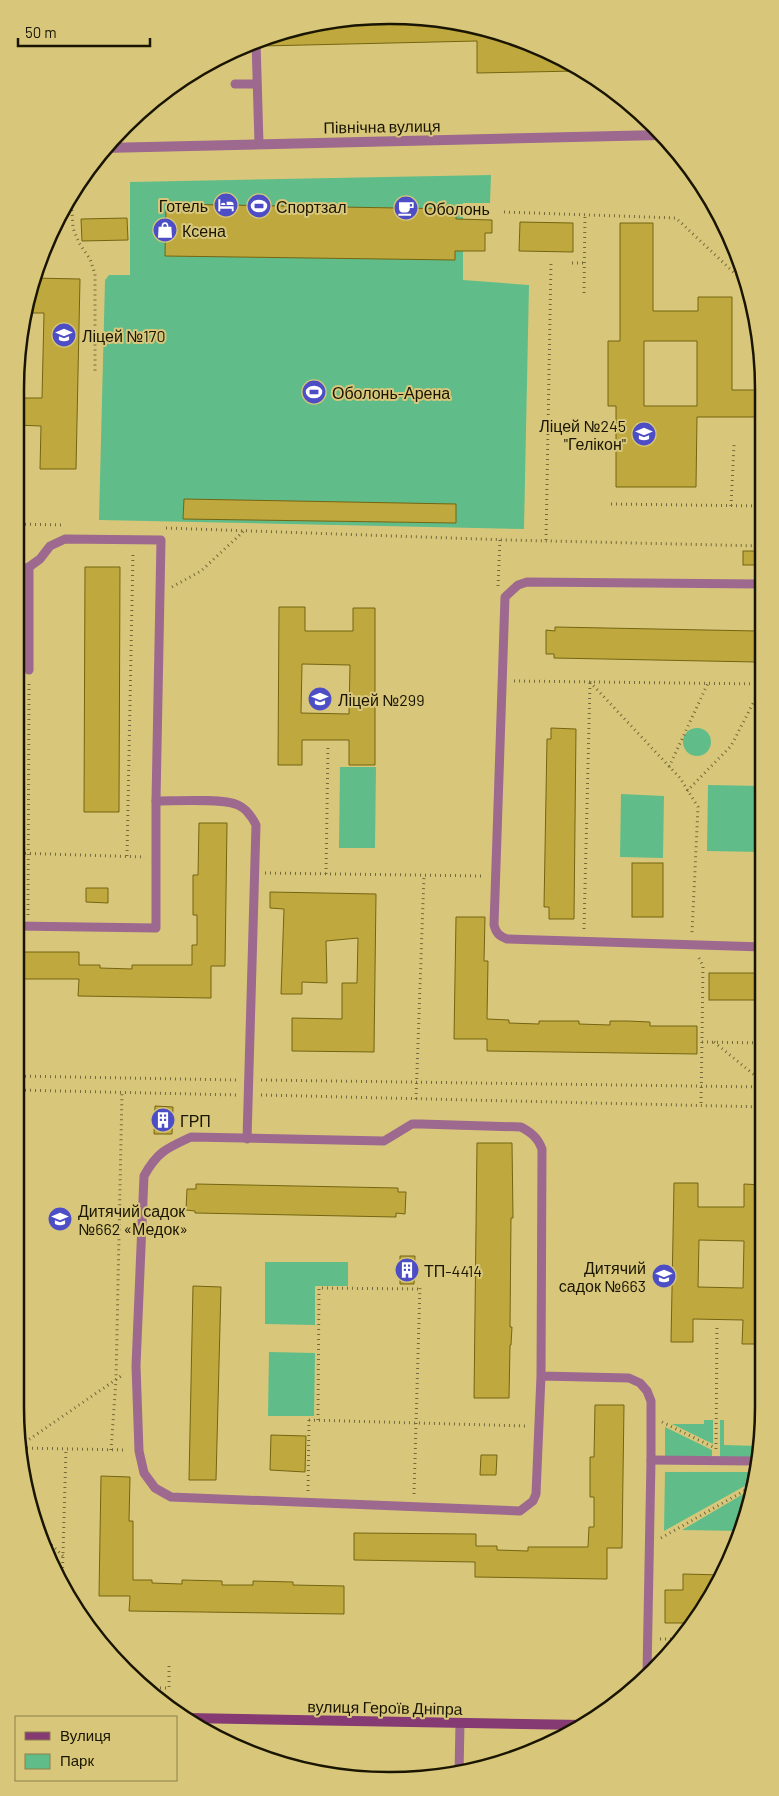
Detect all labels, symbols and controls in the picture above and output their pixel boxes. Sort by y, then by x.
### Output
scale bar [18,15,150,47]
text: 50 m [25,23,57,41]
street label: Північна вулиця [323,115,441,137]
hotel icon: Готель [213,192,239,218]
sports icon: Спортзал [246,193,272,219]
cafe icon: Оболонь [393,195,419,221]
place label: Готель [159,196,208,215]
place label: Спортзал [276,197,347,216]
place label: Оболонь [424,199,490,218]
shop icon: Ксена [152,217,178,243]
place label: Ксена [182,221,226,240]
school or university icon: Ліцей №170 [51,322,77,348]
place label: Ліцей №170 [82,326,165,345]
sports icon: Оболонь-Арена [301,379,327,405]
place label: Оболонь-Арена [332,383,450,402]
place label: Ліцей №245 "Гелікон" [539,416,626,453]
school or university icon: Ліцей №245 "Гелікон" [631,421,657,447]
school or university icon: Ліцей №299 [307,686,333,712]
place label: Ліцей №299 [338,690,425,709]
building icon: ГРП [150,1107,176,1133]
place label: ГРП [180,1111,211,1130]
place label: Дитячий садок №662 «Медок» [78,1201,188,1238]
school or university icon: Дитячий садок №662 «Медок» [47,1206,73,1232]
building icon: ТП-4414 [394,1257,420,1283]
place label: Дитячий садок №663 [559,1258,646,1295]
place label: ТП-4414 [424,1261,482,1280]
school or university icon: Дитячий садок №663 [651,1263,677,1289]
street label: вулиця Героїв Дніпра [307,1696,463,1718]
legend [15,1716,178,1781]
text: Вулиця [60,1726,111,1744]
text: Парк [60,1751,94,1769]

